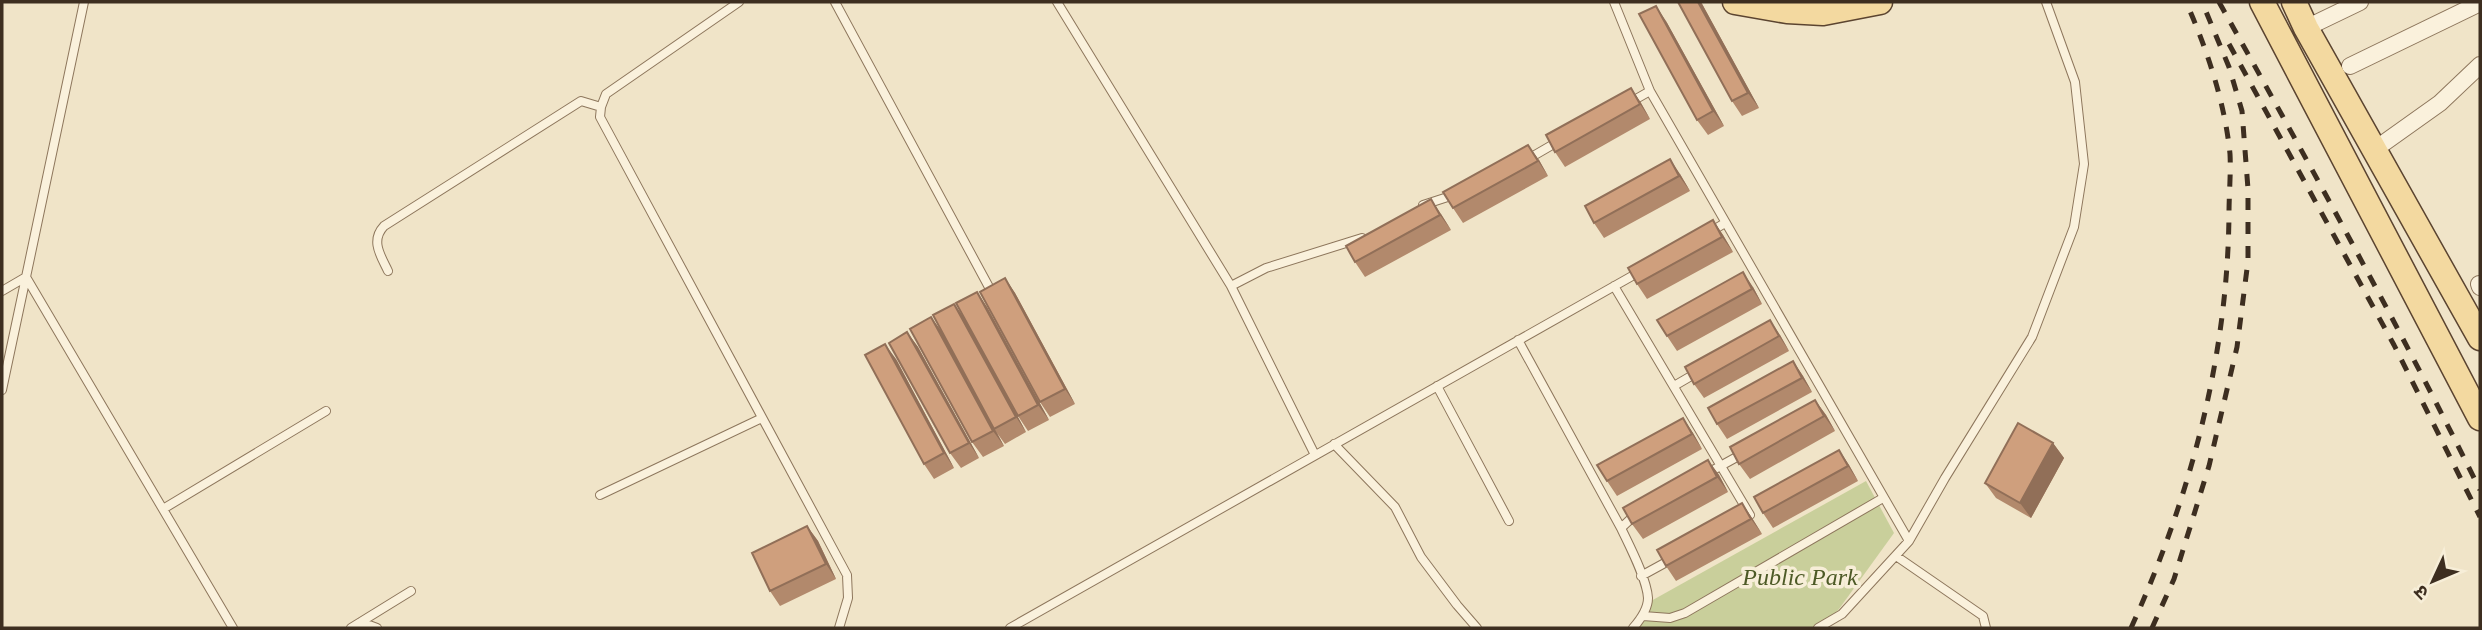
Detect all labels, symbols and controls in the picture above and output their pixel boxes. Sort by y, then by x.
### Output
north arrow [2398,546,2468,616]
park label: Public Park [1741,564,1858,590]
text: उ [2409,581,2433,604]

